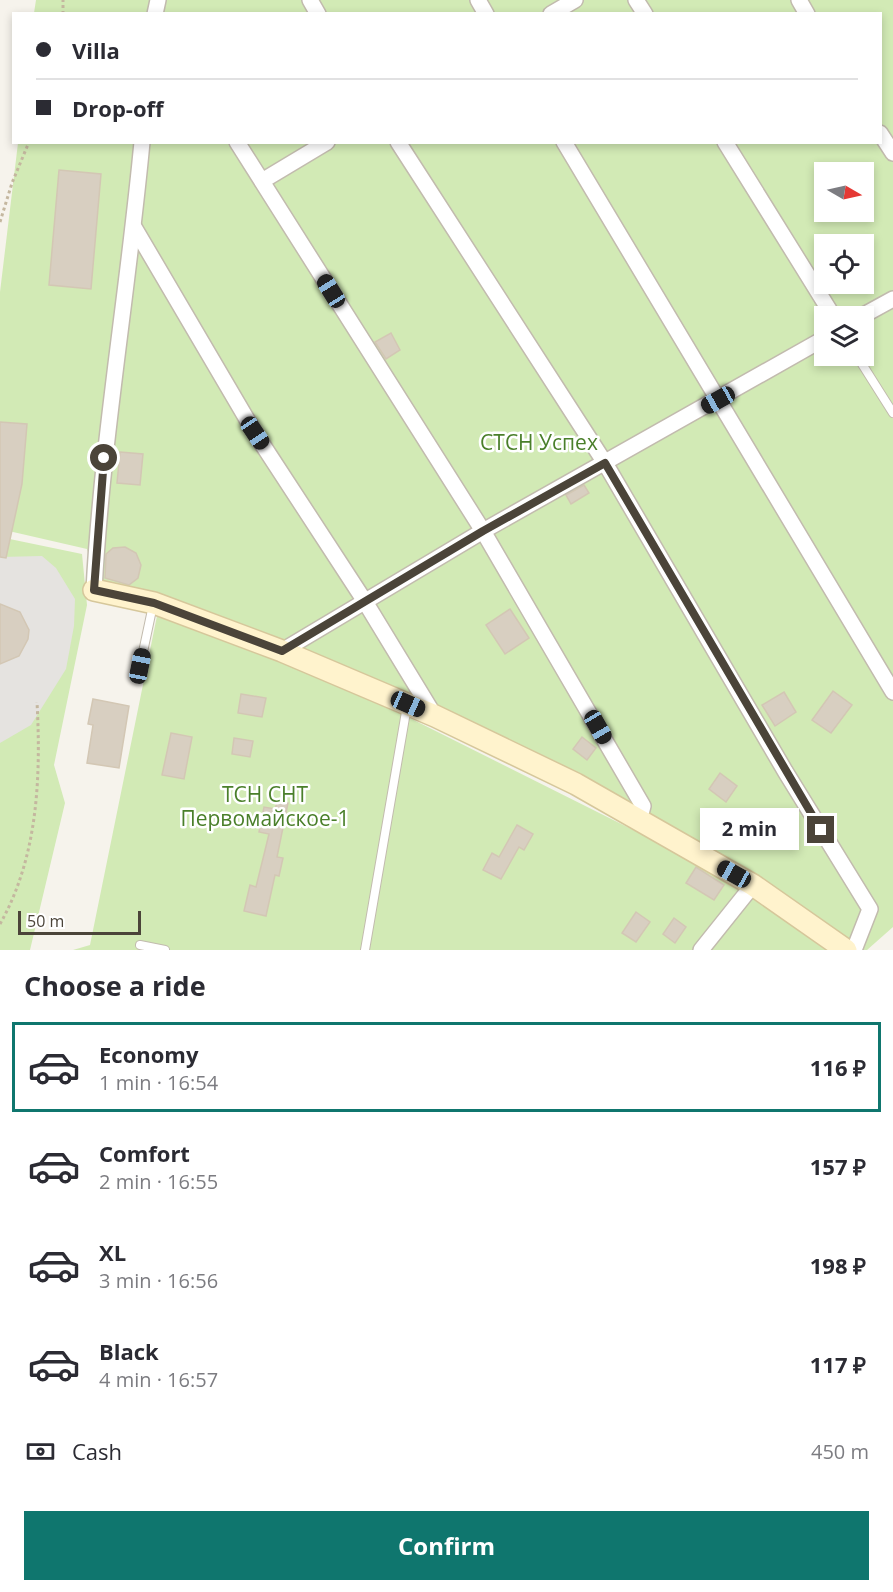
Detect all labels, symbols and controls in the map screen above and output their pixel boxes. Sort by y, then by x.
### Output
text: Villa [72,35,120,65]
text: Drop-off [72,93,164,123]
north arrow [814,162,874,222]
map controls [814,162,874,366]
button: locate [814,234,874,294]
car [314,271,348,311]
button: layers [814,306,874,366]
car [698,383,738,417]
car [237,413,273,453]
park label: СТСН Успех [480,428,598,456]
route start [90,444,117,471]
car [128,647,152,685]
car [388,688,428,720]
car [581,707,615,747]
park label: ТСН СНТ Первомайское-1 [180,780,350,832]
callout: 2 min [701,809,800,851]
text: 2 min [722,815,777,842]
route end [807,816,834,843]
car [714,857,754,891]
scale bar [18,908,141,935]
text: 50 m [27,910,64,932]
text: Choose a ride [24,967,206,1004]
text: Economy [99,1039,198,1069]
icon: car [27,1040,81,1094]
text: 116 ₽ [810,1052,866,1082]
text: 1 min · 16:54 [99,1069,218,1096]
text: Comfort [99,1138,190,1168]
icon: car [27,1139,81,1193]
text: 157 ₽ [810,1151,866,1181]
text: 2 min · 16:55 [99,1168,218,1195]
text: XL [99,1237,126,1267]
icon: car [27,1238,81,1292]
text: 198 ₽ [810,1250,866,1280]
text: 3 min · 16:56 [99,1267,218,1294]
text: Black [99,1336,159,1366]
icon: car [27,1337,81,1391]
text: 117 ₽ [810,1349,866,1379]
text: 4 min · 16:57 [99,1366,218,1393]
icon: cash [24,1435,57,1468]
text: Cash [72,1436,122,1466]
text: 450 m [811,1438,869,1465]
button: Confirm [24,1511,869,1580]

